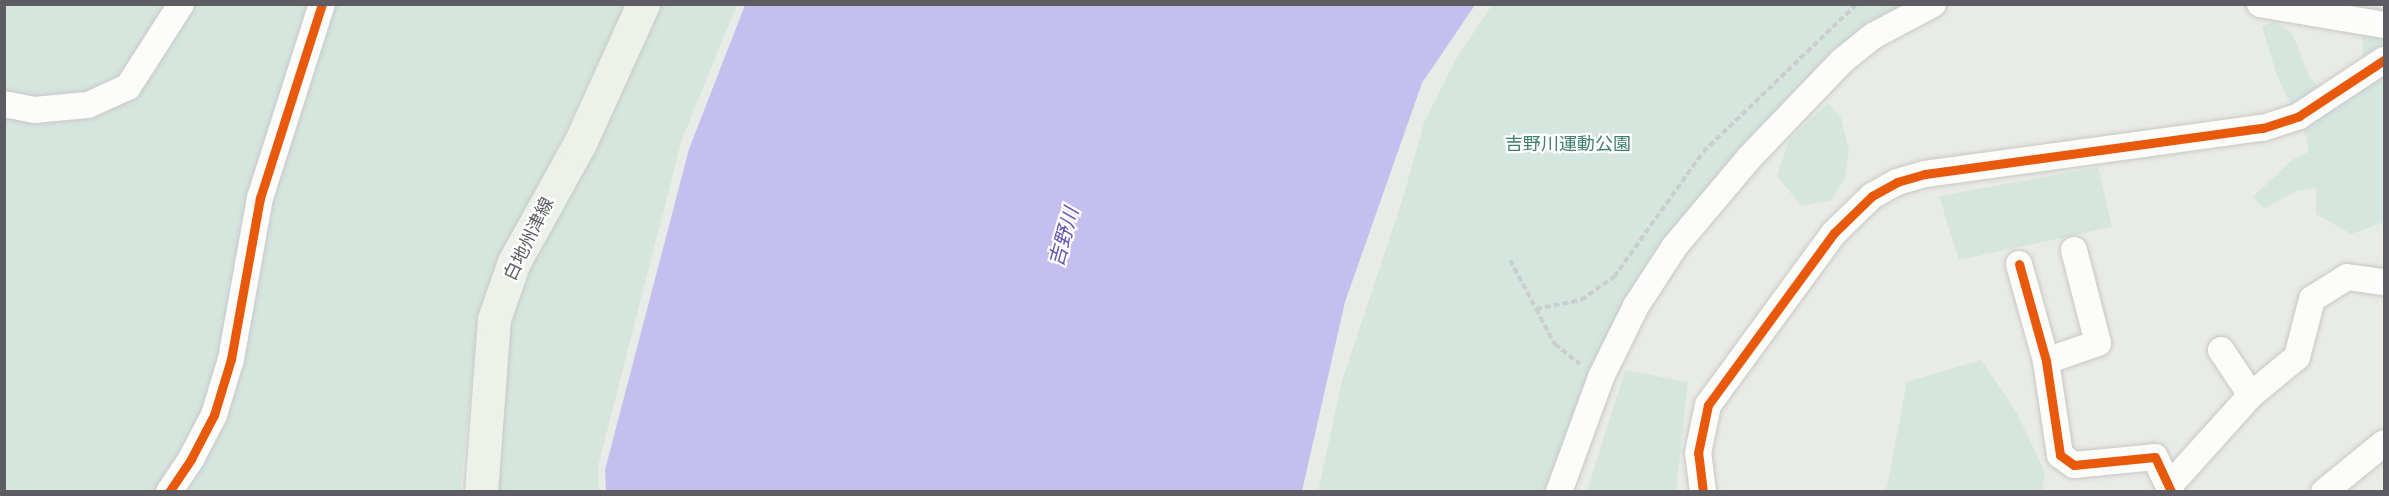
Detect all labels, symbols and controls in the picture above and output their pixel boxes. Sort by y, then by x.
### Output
park label: 吉野川運動公園 [1505,133,1631,155]
street label: 白地州津線 [500,194,558,284]
water label: 吉野川 [1044,205,1084,269]

